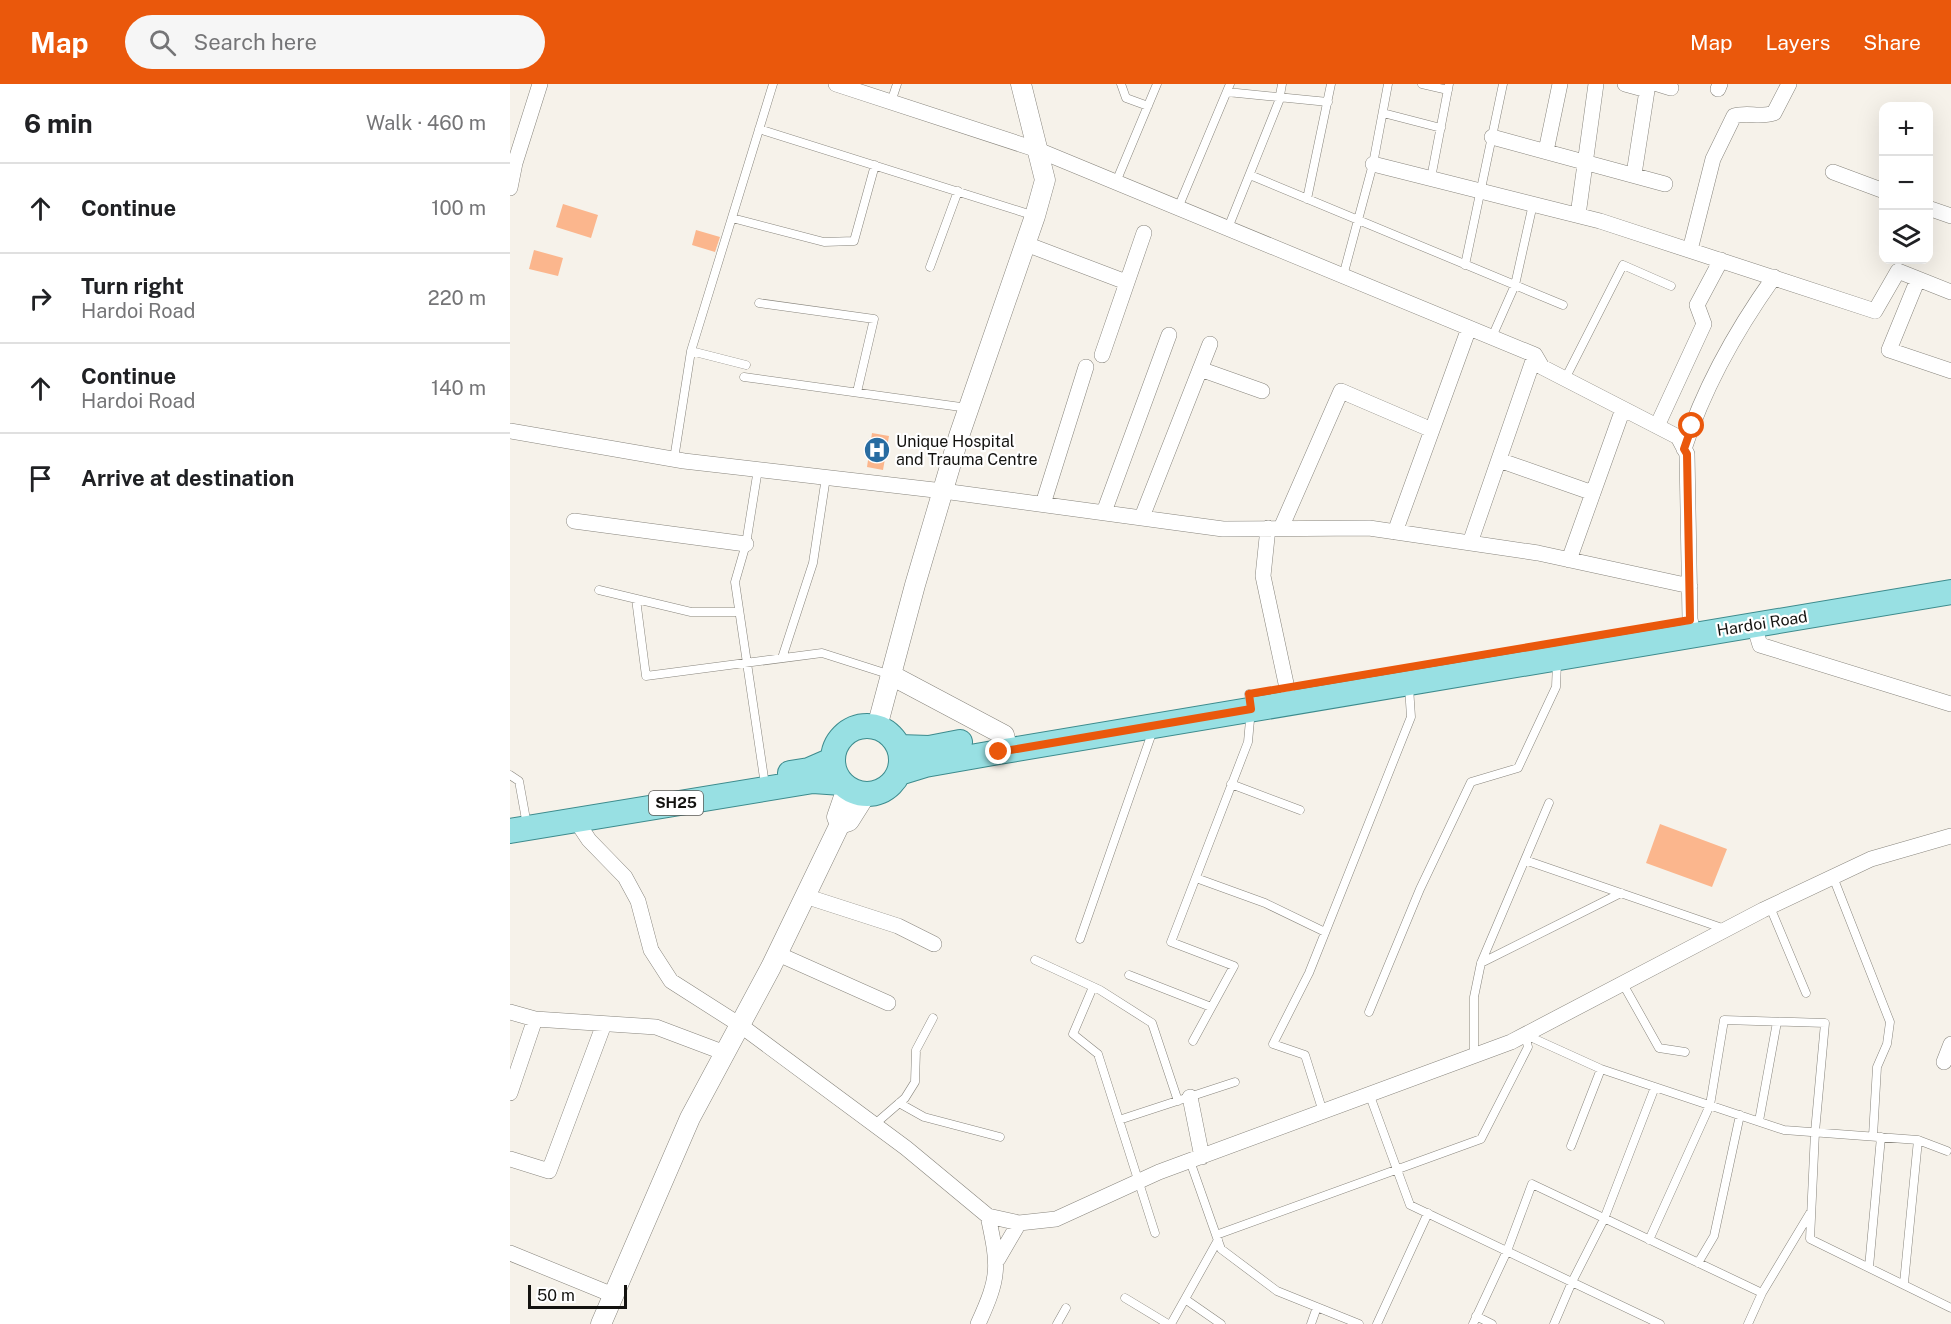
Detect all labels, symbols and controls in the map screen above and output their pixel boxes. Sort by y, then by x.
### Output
search box [125,15,545,69]
text: Map [30,26,89,59]
icon: search [146,26,179,59]
text: Search here [194,29,317,55]
text: Map [1690,30,1733,55]
text: Layers [1766,30,1830,55]
text: Share [1863,30,1921,55]
map controls [1879,102,1933,264]
button: + [1879,102,1933,156]
text: 6 min [24,108,93,139]
text: Walk · 460 m [366,111,486,135]
button: − [1879,156,1933,210]
icon: ahead [24,192,57,225]
text: Continue [81,195,176,221]
text: 100 m [431,196,486,220]
button: layers [1879,210,1933,264]
text: Turn right [81,273,184,299]
icon: right [24,282,57,315]
text: 220 m [428,286,486,310]
text: Hardoi Road [81,299,195,323]
text: Continue [81,363,176,389]
icon: ahead [24,372,57,405]
text: 140 m [431,376,486,400]
text: Hardoi Road [81,389,195,413]
route start [1678,412,1704,438]
place label: Unique Hospital and Trauma Centre [896,432,1038,469]
hospital icon: Unique Hospital and Trauma Centre [862,435,892,465]
icon: arrive [24,462,57,495]
text: Arrive at destination [81,465,294,491]
street label: Hardoi Road [1715,607,1809,640]
route end [985,738,1011,764]
road number: SH25 [649,791,703,815]
scale bar [528,1282,627,1310]
text: 50 m [537,1286,575,1305]

